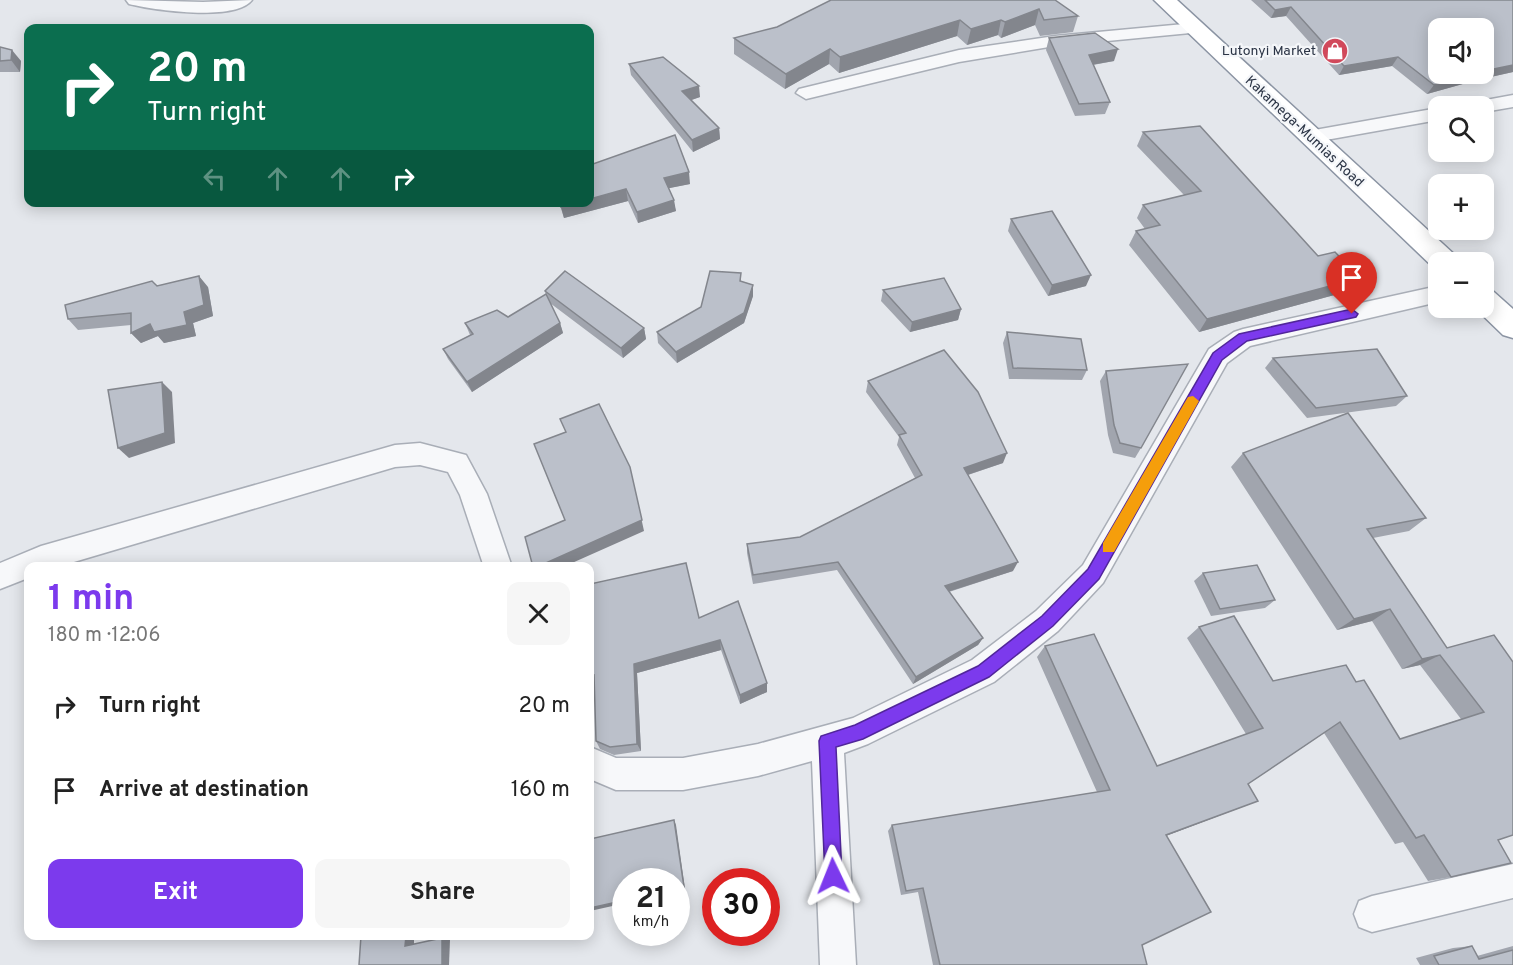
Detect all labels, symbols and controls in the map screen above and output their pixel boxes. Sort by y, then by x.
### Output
map controls [1428,18,1494,318]
button: sound [1428,18,1494,84]
shop icon: Lutonyi Market [1320,36,1350,66]
place label: Lutonyi Market [1222,43,1316,60]
text: 20 m [147,44,248,97]
icon: right [48,48,126,126]
street label: Kakamega-Mumias Road [1241,73,1367,191]
text: Turn right [147,96,266,130]
button: search [1428,96,1494,162]
icon: left [198,162,231,195]
icon: ahead [261,162,294,195]
icon: ahead [324,162,357,195]
icon: right [387,162,420,195]
button: + [1428,174,1494,240]
pin [1326,252,1377,314]
button: − [1428,252,1494,318]
icon: arrive [1335,261,1368,294]
text: 1 min [48,577,134,623]
button: close [507,582,570,645]
text: 180 m · 12:06 [48,623,160,649]
icon: right [48,690,81,723]
text: Turn right [99,693,201,720]
text: 20 m [519,693,570,720]
icon: arrive [48,774,81,807]
text: Arrive at destination [99,777,309,804]
text: 160 m [511,777,570,804]
position arrow [801,844,865,908]
button: Exit [48,859,303,928]
button: Share [315,859,570,928]
speed limit sign: 30 [702,868,780,946]
text: 21 [636,881,666,918]
text: km/h [633,913,669,932]

